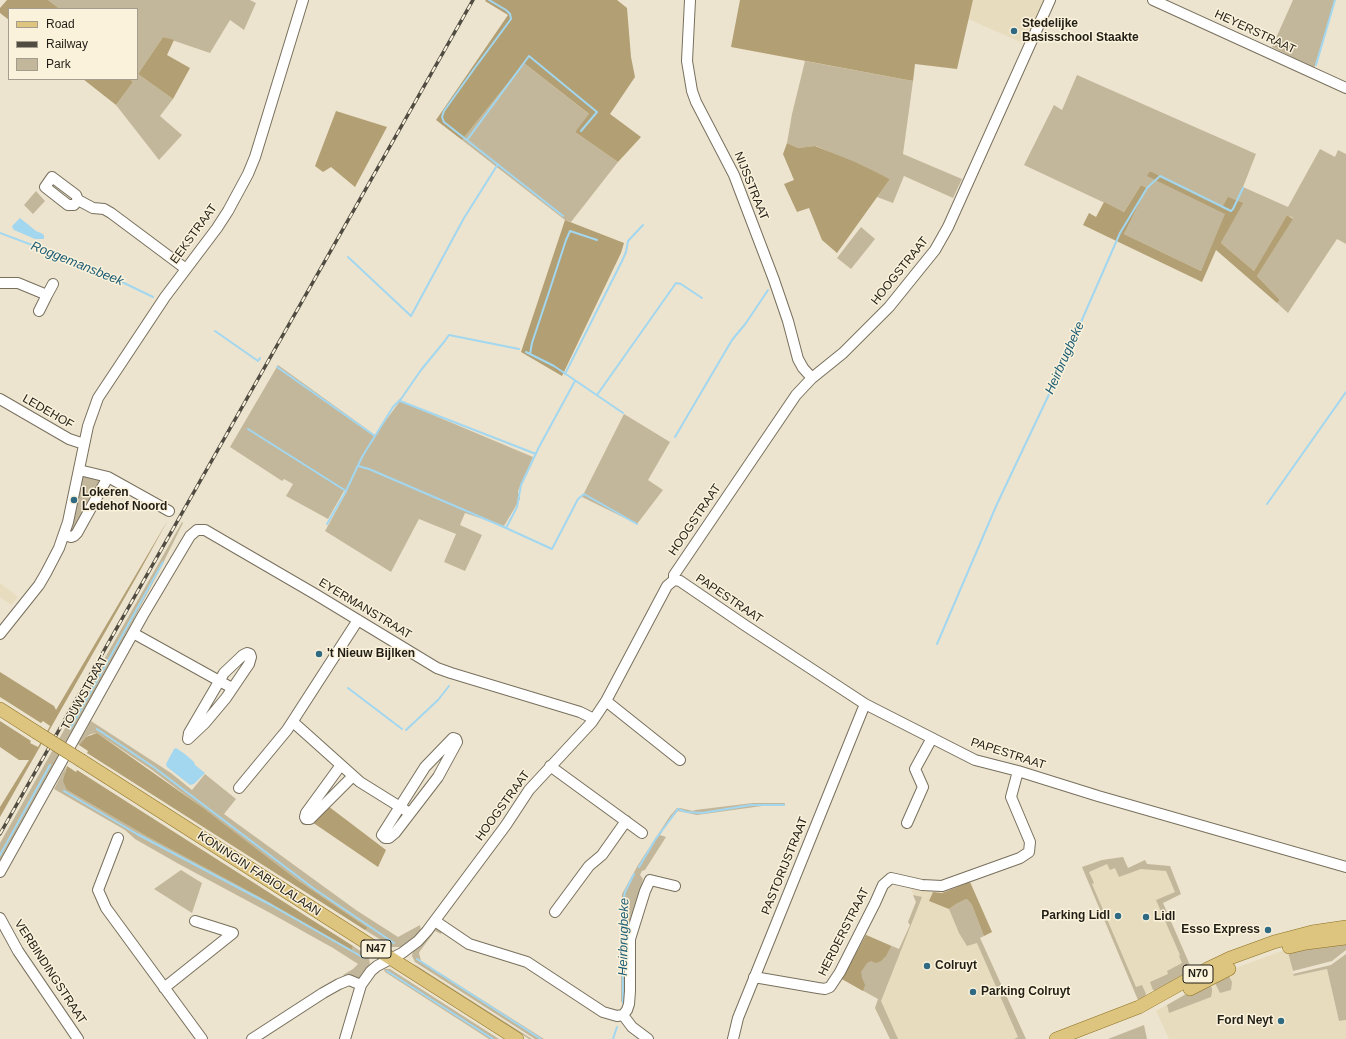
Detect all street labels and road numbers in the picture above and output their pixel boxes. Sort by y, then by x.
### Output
street label: HEYERSTRAAT [1212,7,1298,57]
street label: NIJSSTRAAT [731,150,771,222]
street label: EEKSTRAAT [167,201,221,267]
street label: HOOGSTRAAT [868,234,932,308]
street label: LEDEHOF [20,392,76,432]
street label: HOOGSTRAAT [666,482,724,558]
street label: PAPESTRAAT [693,571,765,627]
street label: EYERMANSTRAAT [316,576,414,642]
street label: TOUWSTRAAT [59,653,111,733]
street label: PAPESTRAAT [969,735,1047,773]
street label: HOOGSTRAAT [473,768,533,844]
street label: PASTORIJSTRAAT [759,815,811,917]
street label: KONINGIN FABIOLALAAN [195,829,323,919]
street label: HERDERSTRAAT [816,885,872,979]
street label: VERBINDINGSTRAAT [11,917,89,1027]
road number: N47 [361,940,391,958]
road number: N70 [1183,965,1213,983]

